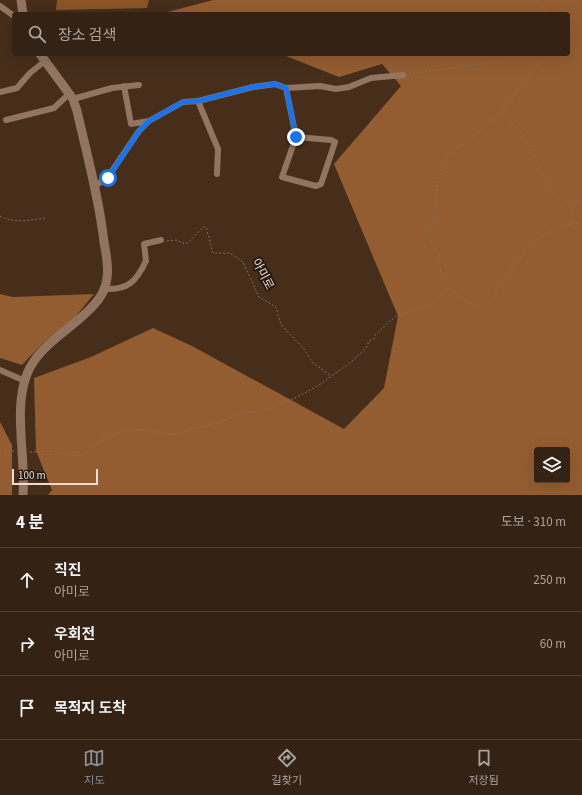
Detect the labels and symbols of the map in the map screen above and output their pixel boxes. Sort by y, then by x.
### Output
route end [287,128,305,146]
route start [99,169,117,187]
street label: 아미로 [247,256,278,293]
scale bar [12,467,98,486]

